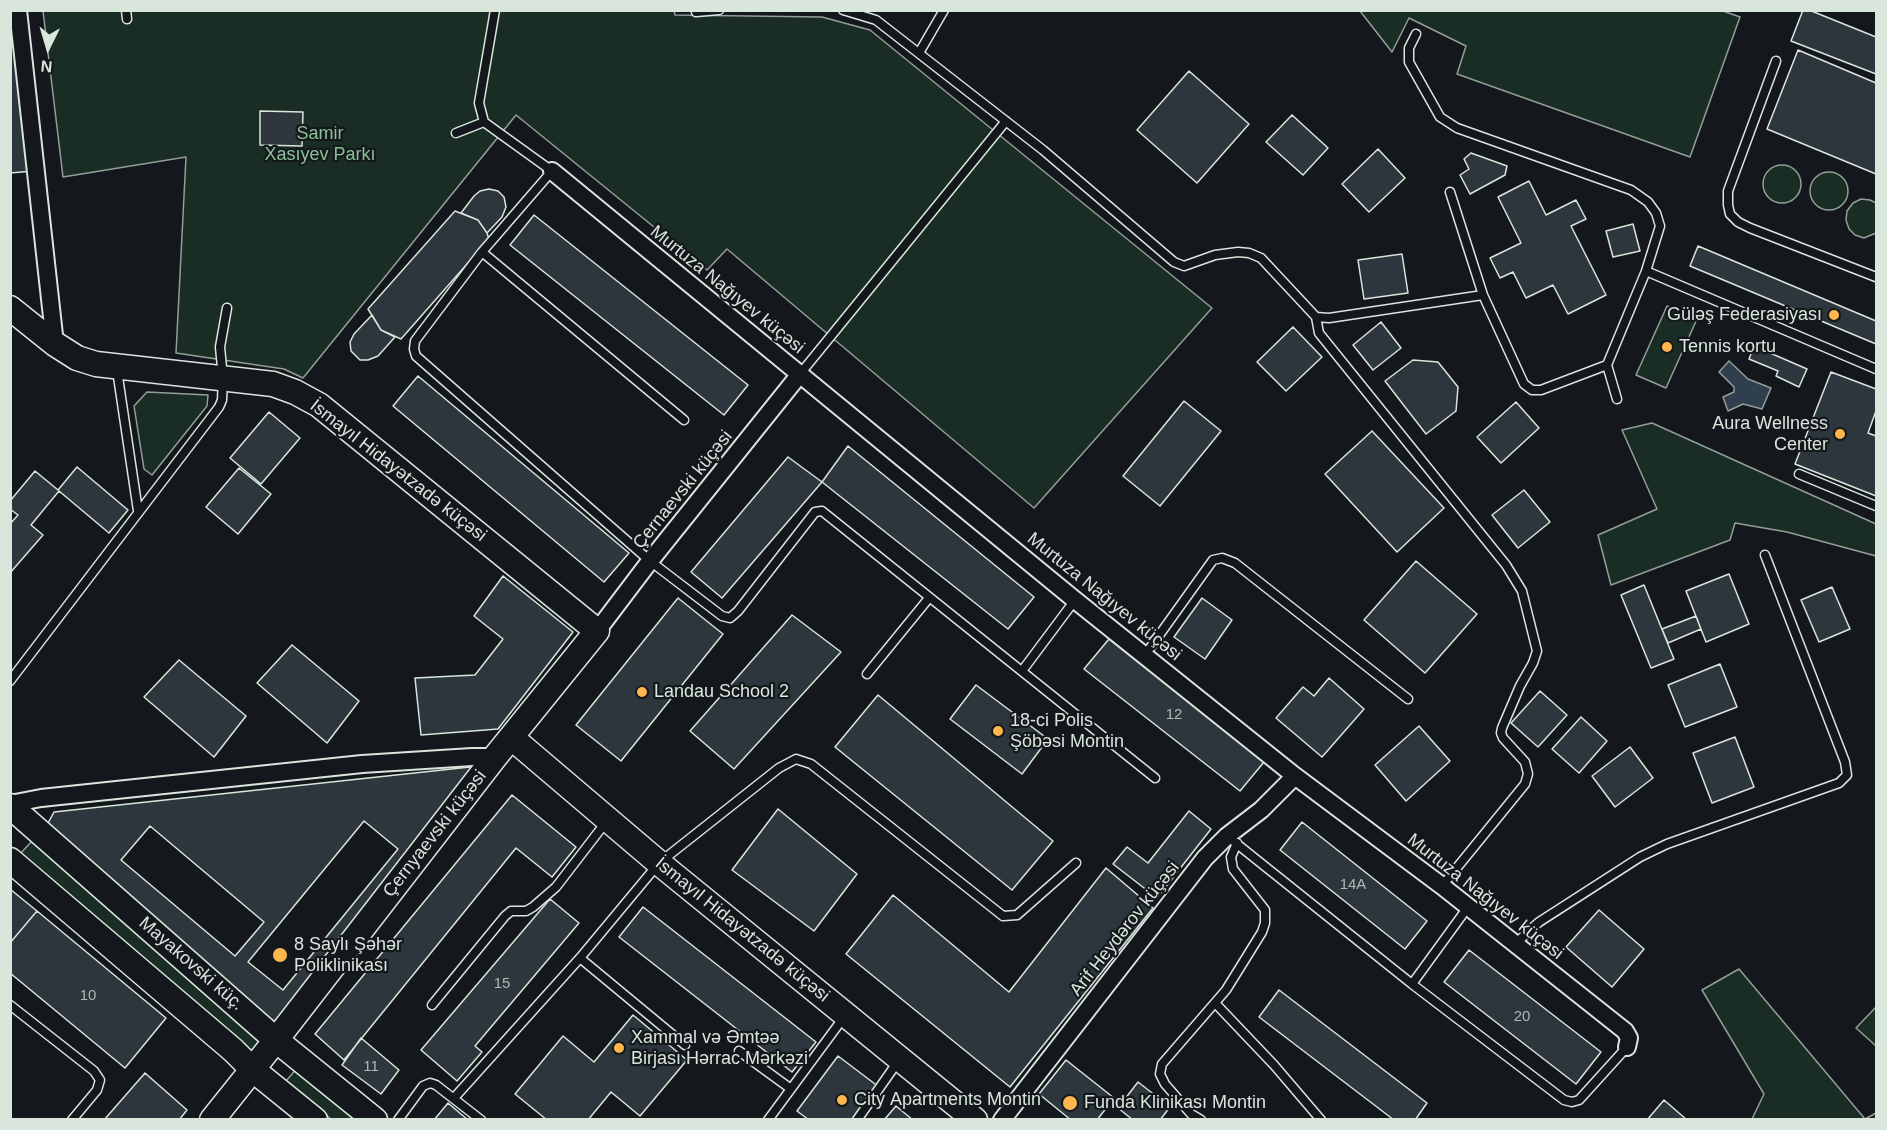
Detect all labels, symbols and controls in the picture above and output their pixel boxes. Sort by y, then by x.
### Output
north arrow [18,18,78,78]
text: N [40,57,53,75]
park label: Samir Xasıyev Parkı [264,123,376,166]
street label: Murtuza Nağıyev küçəsi [646,221,808,359]
place label: Güləş Federasiyası [1667,304,1822,326]
marker: Güləş Federasiyası [1827,308,1841,322]
place label: Tennis kortu [1679,336,1776,358]
marker: Tennis kortu [1660,340,1674,354]
street label: İsmayıl Hidayətzadə küçəsi [305,395,491,547]
place label: Aura Wellness Center [1712,413,1828,456]
street label: Çernaevski küçəsi [629,426,737,554]
marker: Aura Wellness Center [1833,427,1847,441]
street label: Murtuza Nağıyev küçəsi [1023,528,1185,666]
place label: Landau School 2 [654,681,789,703]
marker: Landau School 2 [635,685,649,699]
house number: 12 [1166,706,1182,724]
place label: 18-ci Polis Şöbəsi Montin [1010,710,1124,752]
marker: 18-ci Polis Şöbəsi Montin [991,724,1005,738]
street label: Çernyaevski küçəsi [379,766,491,902]
street label: Murtuza Nağıyev küçəsi [1403,829,1567,965]
street label: İsmayıl Hidayətzadə küçəsi [650,853,834,1007]
street label: Arif Heydərov küçəsi [1066,857,1184,1001]
house number: 14A [1340,876,1366,894]
street label: Mayakovski küç. [134,913,248,1015]
place label: 8 Saylı Şəhər Poliklinikası [294,934,402,976]
marker: 8 Saylı Şəhər Poliklinikası [271,946,289,964]
house number: 15 [494,975,510,993]
house number: 10 [80,987,96,1005]
house number: 20 [1514,1008,1530,1026]
place label: Xammal və Əmtəə Birjası Hərrac Mərkəzi [631,1027,808,1070]
marker: Xammal və Əmtəə Birjası Hərrac Mərkəzi [612,1041,626,1055]
house number: 11 [363,1058,379,1076]
place label: City Apartments Montin [854,1089,1041,1111]
place label: Funda Klinikası Montin [1084,1092,1266,1114]
marker: City Apartments Montin [835,1093,849,1107]
marker: Funda Klinikası Montin [1061,1094,1079,1112]

